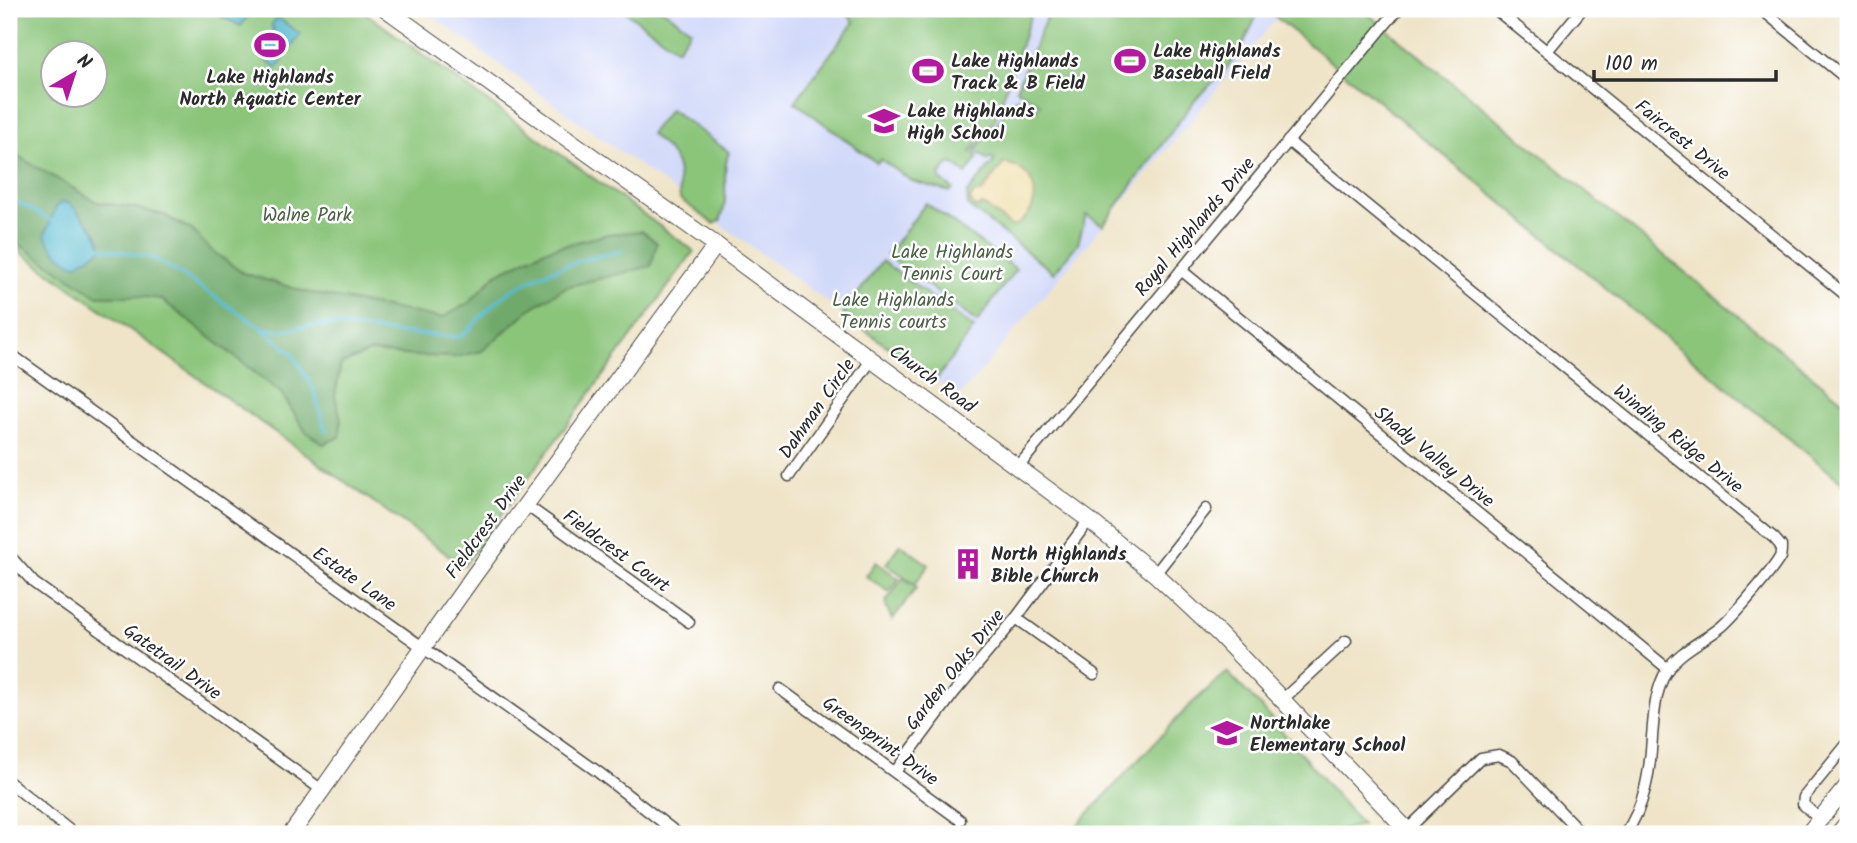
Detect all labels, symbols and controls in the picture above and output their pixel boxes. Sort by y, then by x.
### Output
sports icon: Lake Highlands North Aquatic Center [253,28,287,62]
place label: Lake Highlands Baseball Field [1153,37,1281,89]
north arrow [38,38,108,108]
scale bar [1594,38,1776,82]
sports icon: Lake Highlands Baseball Field [1113,44,1147,78]
text: N [69,47,98,78]
place label: Lake Highlands Track & B Field [951,47,1086,99]
text: 100 m [1605,48,1658,81]
sports icon: Lake Highlands Track & B Field [911,54,945,88]
place label: Lake Highlands North Aquatic Center [179,63,362,115]
street label: Faircrest Drive [1627,93,1736,189]
place label: Lake Highlands High School [907,97,1035,149]
school or university icon: Lake Highlands High School [867,104,901,138]
street label: Royal Highlands Drive [1128,150,1263,304]
park label: Walne Park [262,201,352,231]
park label: Lake Highlands Tennis Court [891,238,1013,290]
park label: Lake Highlands Tennis courts [832,286,954,338]
street label: Church Road [882,338,982,422]
street label: Dahman Circle [772,352,864,466]
street label: Winding Ridge Drive [1606,377,1750,502]
street label: Shady Valley Drive [1367,399,1501,516]
street label: Fieldcrest Drive [438,468,535,586]
street label: Fieldcrest Court [556,502,676,601]
street label: Estate Lane [306,540,403,620]
place label: North Highlands Bible Church [991,540,1127,592]
building icon: North Highlands Bible Church [951,547,985,581]
street label: Garden Oaks Drive [898,603,1013,738]
street label: Gatetrail Drive [116,617,228,709]
street label: Greensprint Drive [815,689,945,795]
place label: Northlake Elementary School [1250,709,1406,761]
school or university icon: Northlake Elementary School [1210,716,1244,750]

